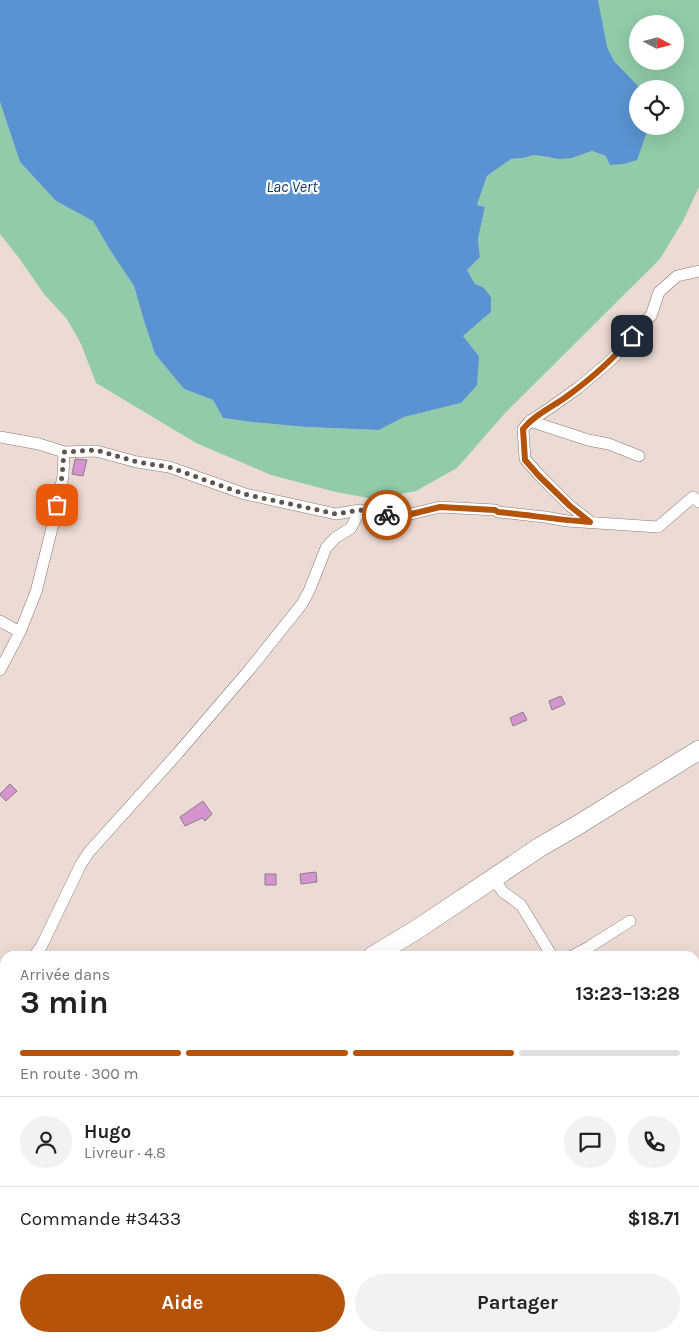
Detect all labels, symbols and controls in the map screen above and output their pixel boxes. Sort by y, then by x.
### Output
north arrow [629,15,684,70]
map controls [629,15,684,135]
button: locate [629,80,684,135]
water label: Lac Vert [266,177,318,196]
pin [611,315,653,357]
icon: home [618,322,646,350]
pin [36,484,78,526]
courier [362,490,412,540]
icon: bag [43,491,71,519]
icon: bike [373,501,401,529]
text: Arrivée dans [20,965,110,984]
text: 13:23–13:28 [576,983,680,1005]
text: 3 min [20,984,109,1021]
text: En route · 300 m [20,1064,139,1083]
button: person [20,1116,72,1168]
button: chat [564,1116,616,1168]
button: phone [628,1116,680,1168]
text: Hugo [84,1121,131,1143]
text: Livreur · 4.8 [84,1143,166,1162]
text: Commande #3433 [20,1208,181,1230]
text: $18.71 [628,1208,680,1230]
button: Aide [20,1274,345,1332]
button: Partager [355,1274,680,1332]

